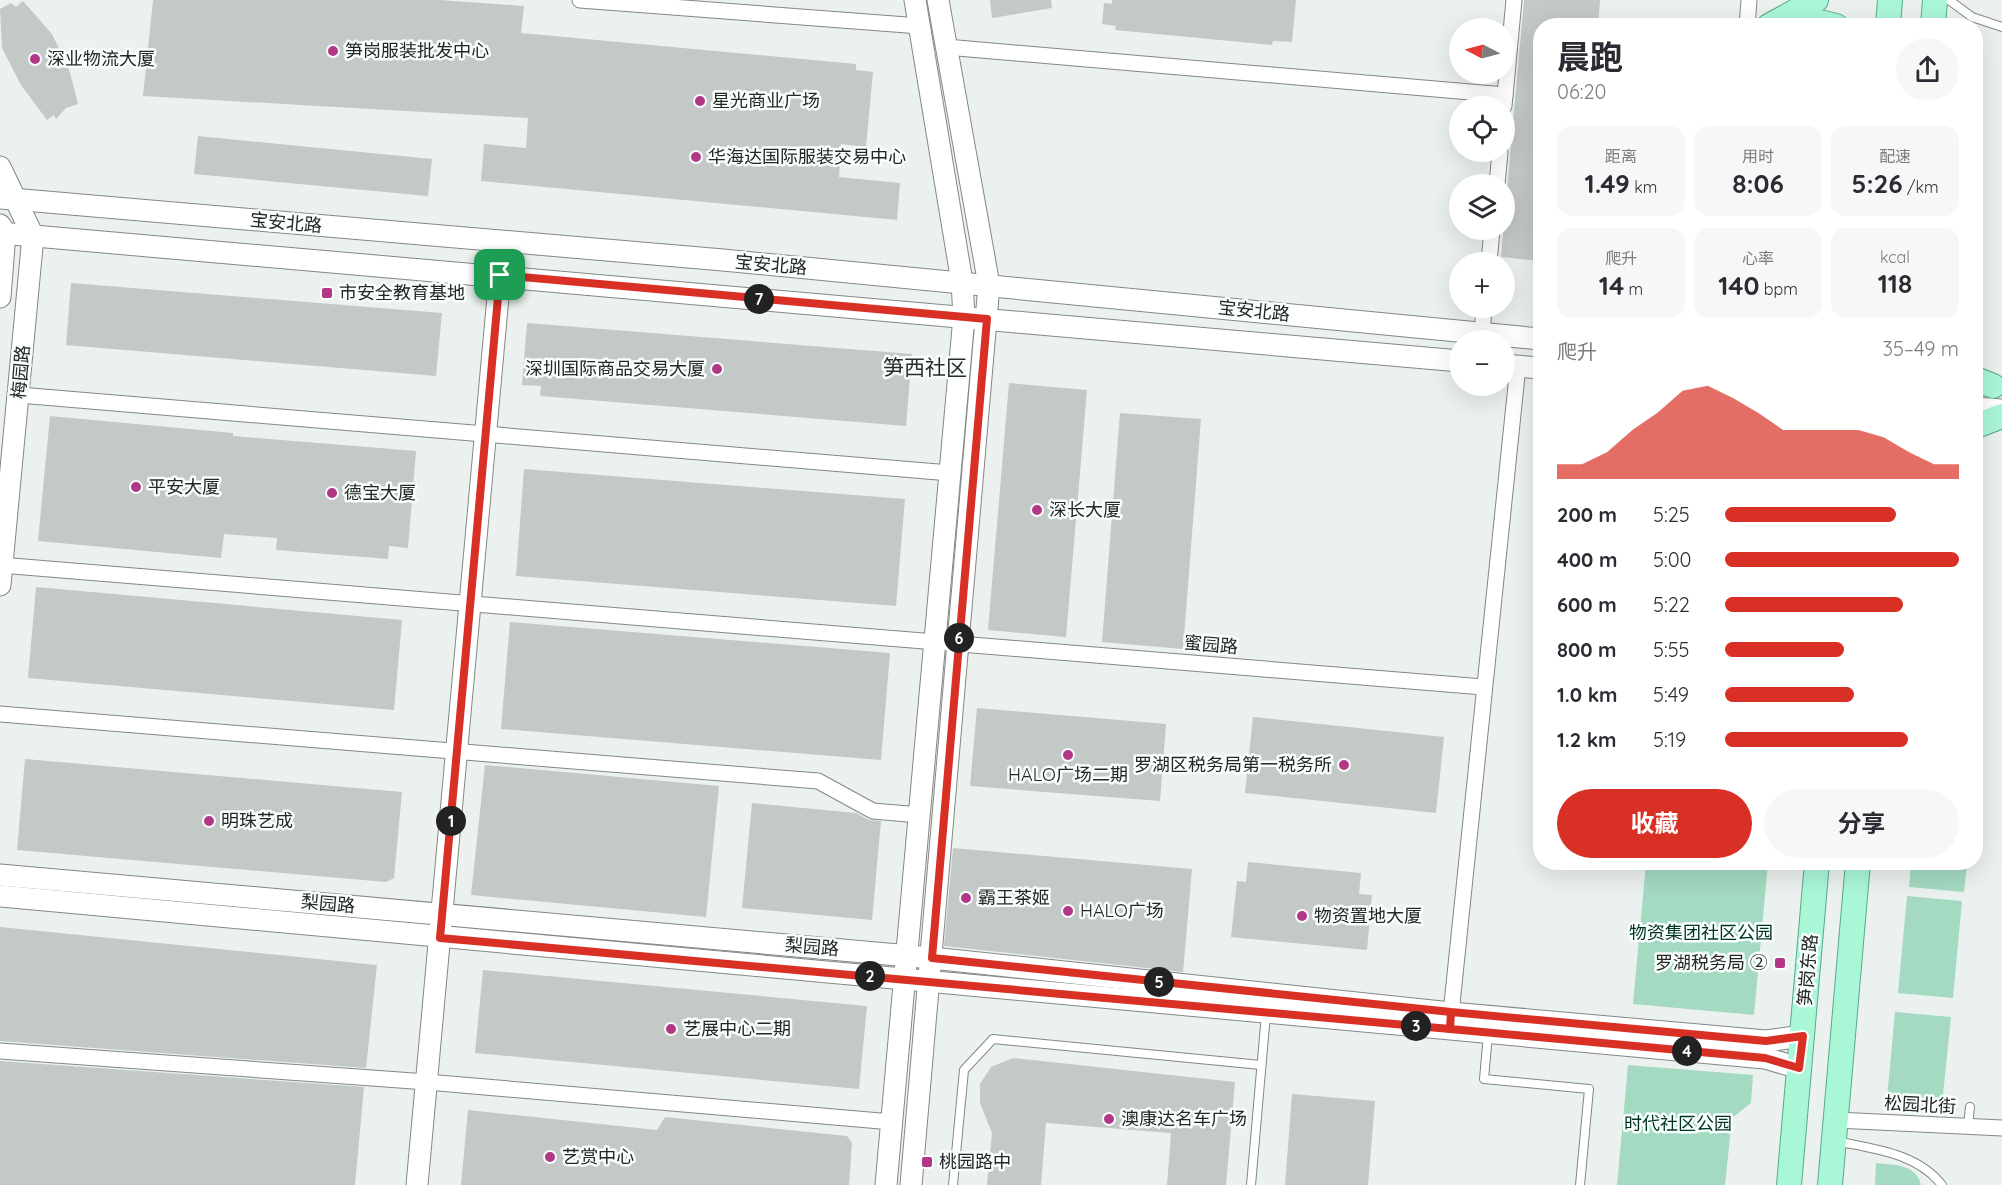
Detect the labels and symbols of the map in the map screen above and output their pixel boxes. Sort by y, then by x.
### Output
north arrow [1449,18,1515,84]
place label: 笋岗服装批发中心 [345,39,489,62]
marker: 笋岗服装批发中心 [326,44,340,58]
place label: 深业物流大厦 [47,47,155,70]
marker: 深业物流大厦 [28,52,42,66]
place label: 星光商业广场 [712,89,820,112]
marker: 星光商业广场 [693,94,707,108]
place label: 华海达国际服装交易中心 [708,145,906,168]
marker: 华海达国际服装交易中心 [689,150,703,164]
street label: 宝安北路 [249,208,323,237]
pin [474,249,525,300]
street label: 宝安北路 [734,250,808,279]
place label: 市安全教育基地 [339,281,465,304]
pin: 7 [744,284,774,314]
marker: 市安全教育基地 [320,286,334,300]
street label: 宝安北路 [1217,295,1291,326]
street label: 梅园路 [7,344,34,400]
district label: 笋西社区 [883,354,967,380]
place label: 深圳国际商品交易大厦 [525,357,705,380]
marker: 深圳国际商品交易大厦 [710,362,724,376]
place label: 平安大厦 [148,475,220,498]
marker: 平安大厦 [129,480,143,494]
place label: 德宝大厦 [344,481,416,504]
marker: 德宝大厦 [325,486,339,500]
place label: 深长大厦 [1049,498,1121,521]
marker: 深长大厦 [1030,503,1044,517]
pin: 6 [944,623,974,653]
street label: 蜜园路 [1183,631,1239,658]
marker: HALO广场二期 [1061,748,1075,762]
place label: 罗湖区税务局第一税务所 [1134,753,1332,776]
marker: 罗湖区税务局第一税务所 [1337,758,1351,772]
place label: HALO广场二期 [1008,763,1128,786]
pin: 1 [436,806,466,836]
place label: 明珠艺成 [221,809,293,832]
marker: 明珠艺成 [202,814,216,828]
place label: 霸王茶姬 [978,886,1050,909]
street label: 梨园路 [300,890,356,917]
marker: 霸王茶姬 [959,891,973,905]
place label: HALO广场 [1080,899,1164,922]
marker: HALO广场 [1061,904,1075,918]
place label: 物资置地大厦 [1314,904,1422,927]
marker: 物资置地大厦 [1295,909,1309,923]
park label: 物资集团社区公园 [1629,921,1773,944]
street label: 梨园路 [784,933,840,960]
street label: 笋岗东路 [1793,933,1822,1007]
place label: 罗湖税务局 ② [1655,951,1768,974]
marker: 罗湖税务局 ② [1773,956,1787,970]
pin: 2 [855,961,885,991]
pin: 5 [1144,967,1174,997]
pin: 3 [1401,1011,1431,1041]
place label: 艺展中心二期 [683,1017,791,1040]
marker: 艺展中心二期 [664,1022,678,1036]
pin: 4 [1672,1036,1702,1066]
street label: 松园北街 [1883,1091,1957,1118]
place label: 澳康达名车广场 [1121,1107,1247,1130]
marker: 澳康达名车广场 [1102,1112,1116,1126]
park label: 时代社区公园 [1624,1112,1732,1135]
place label: 艺赏中心 [562,1145,634,1168]
marker: 艺赏中心 [543,1150,557,1164]
place label: 桃园路中 [939,1150,1011,1173]
marker: 桃园路中 [920,1155,934,1169]

